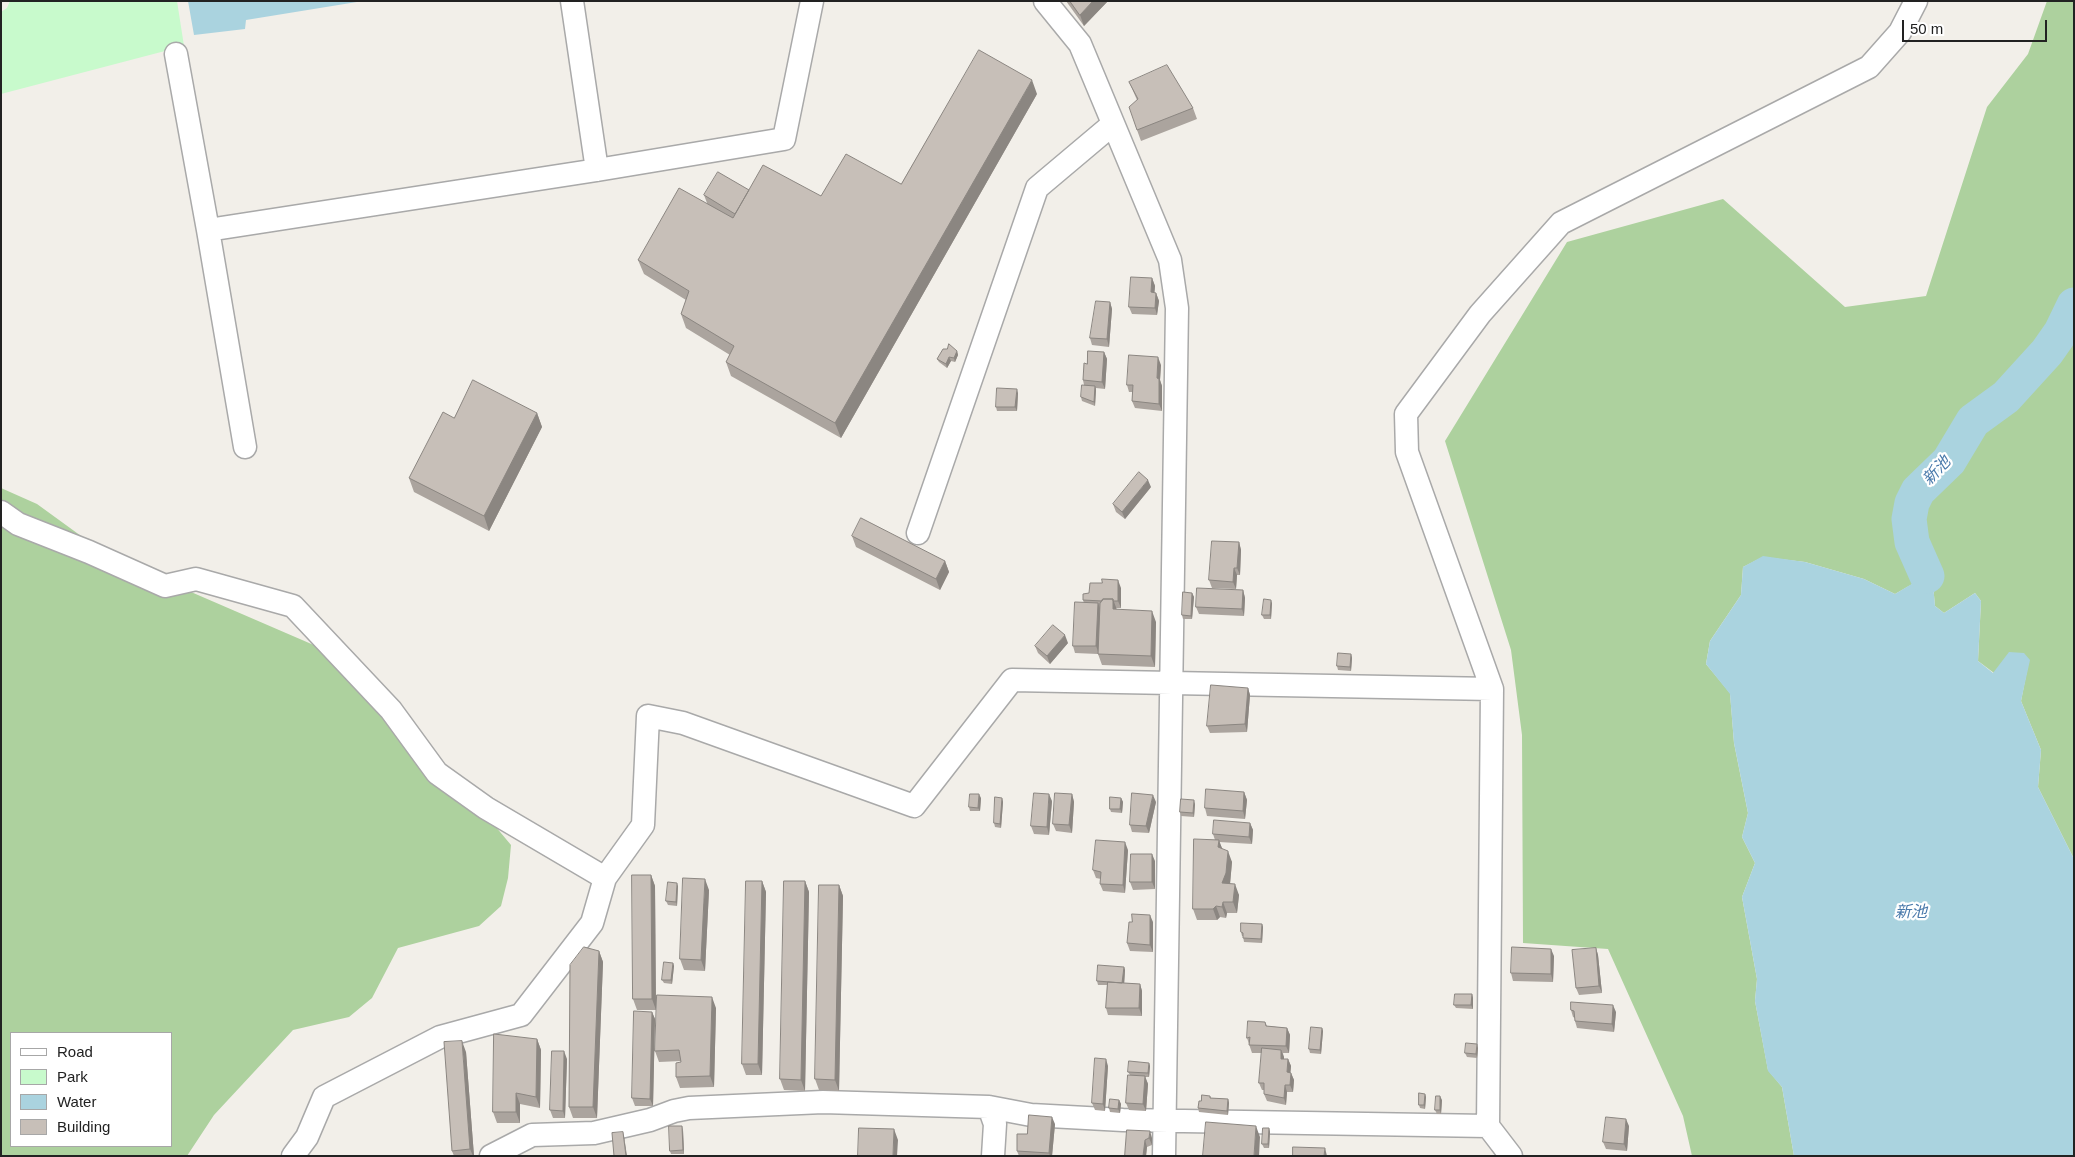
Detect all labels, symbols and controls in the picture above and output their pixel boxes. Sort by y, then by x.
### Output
scale bar [1905,10,2050,42]
text: 50 m [1910,20,1943,37]
water label: 新池 [1919,453,1955,489]
water label: 新池 [1895,903,1927,923]
legend [10,1032,172,1147]
text: Road [57,1043,93,1060]
text: Park [57,1068,88,1085]
text: Water [57,1093,96,1110]
text: Building [57,1118,110,1135]

